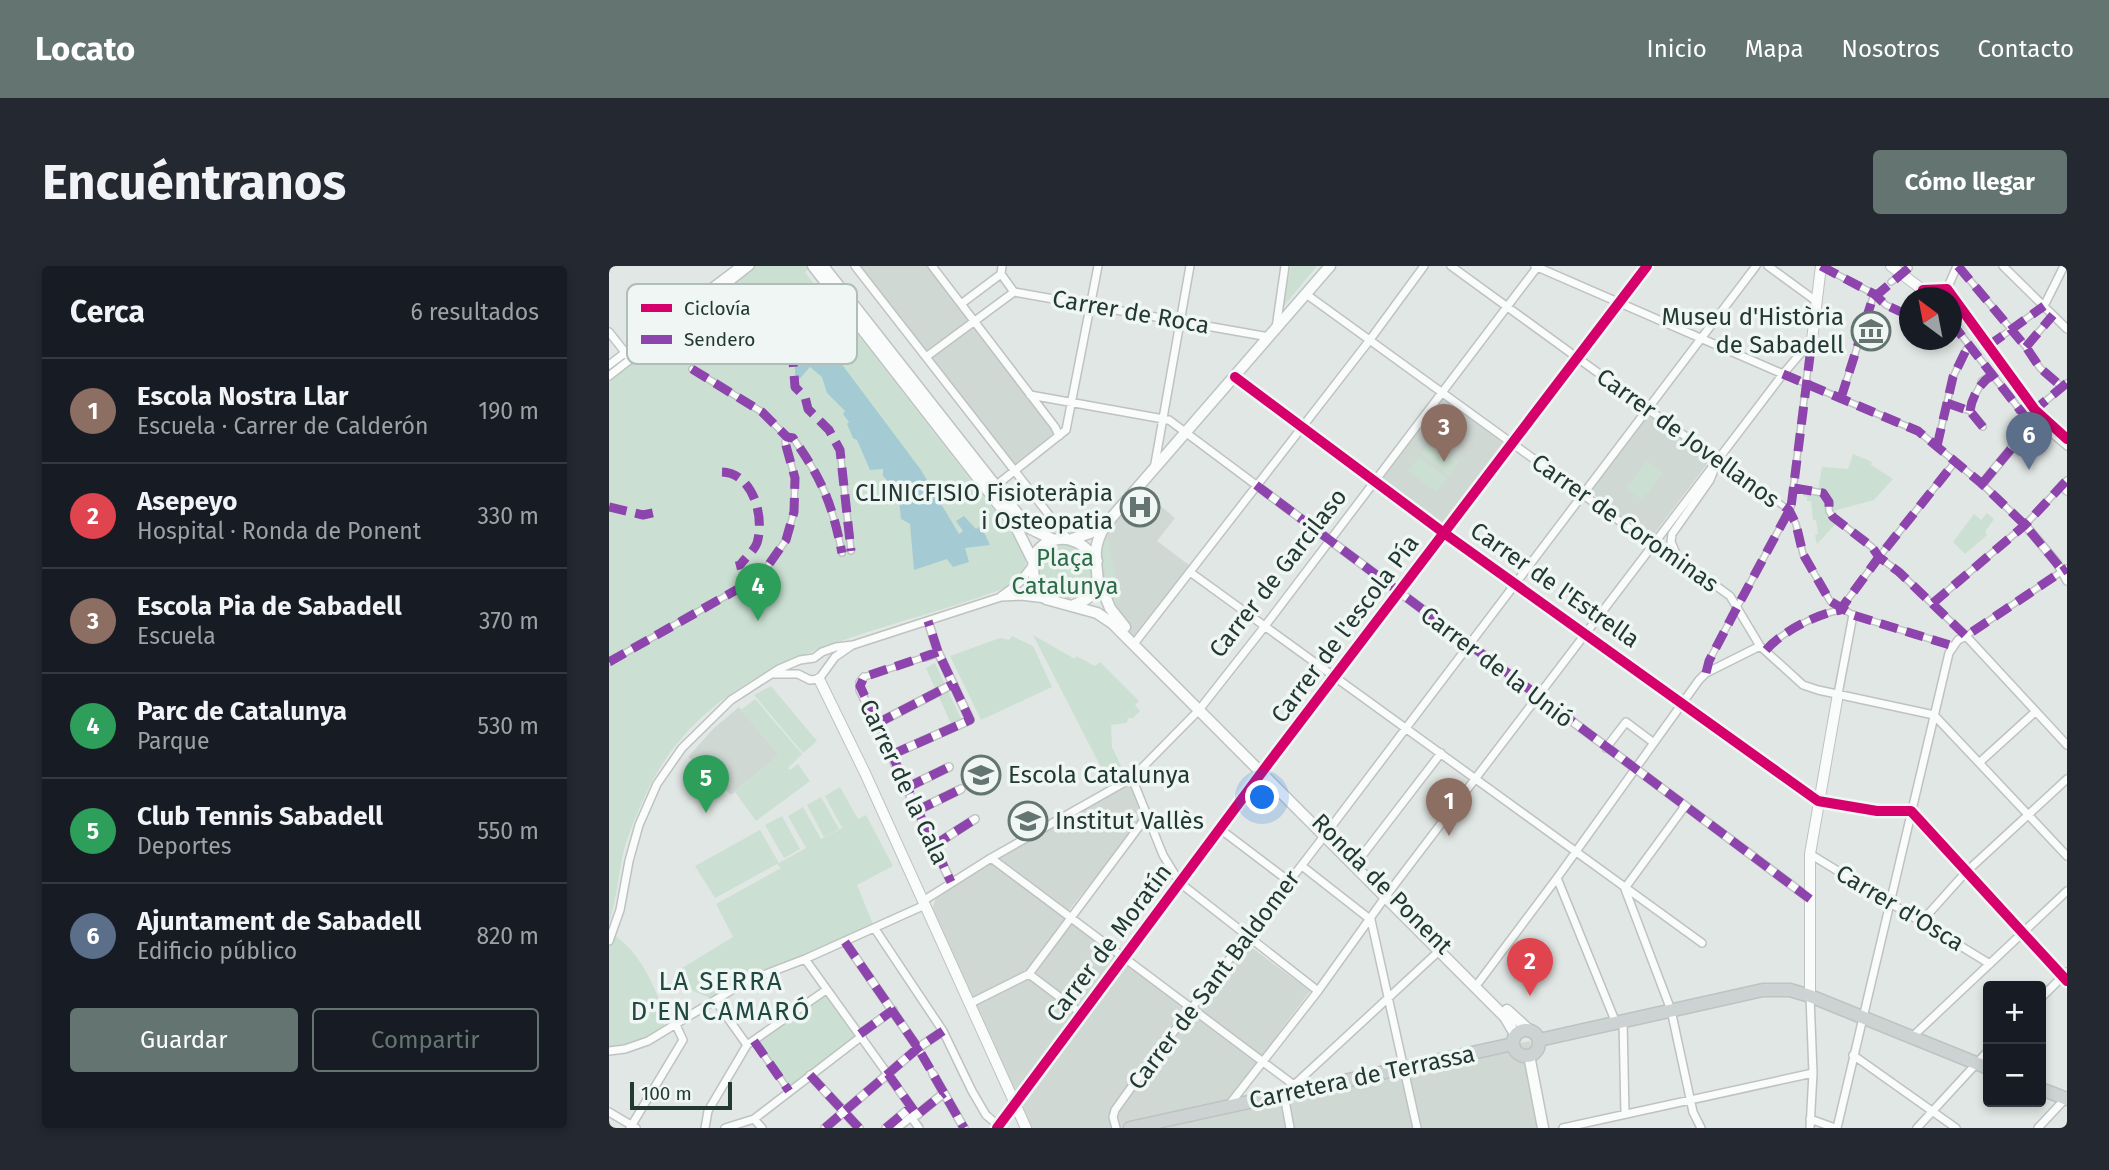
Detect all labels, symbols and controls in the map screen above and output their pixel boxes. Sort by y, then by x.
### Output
text: Locato [35,29,135,69]
text: Inicio [1647,35,1707,63]
text: Mapa [1745,35,1804,63]
text: Nosotros [1842,35,1940,63]
text: Contacto [1978,35,2074,63]
button: Cómo llegar [1873,150,2067,214]
text: Encuéntranos [42,153,346,212]
legend [627,284,857,364]
street label: Carrer de Roca [1050,284,1212,340]
north arrow [1899,287,1962,350]
text: Cerca [70,294,145,330]
text: Ciclovía [684,297,751,320]
text: 6 resultados [410,298,539,326]
place label: Museu d'Història de Sabadell [1661,303,1844,359]
museum icon: Museu d'Història de Sabadell [1850,310,1892,352]
text: Sendero [684,328,755,351]
street label: Carrer de Jovellanos [1591,362,1785,514]
text: Escola Nostra Llar [137,381,348,412]
text: 1 [88,397,98,425]
text: 190 m [478,397,539,425]
pin: 3 [1421,404,1467,462]
text: Escuela · Carrer de Calderón [137,412,429,440]
pin: 6 [2006,412,2052,470]
street label: Carrer de Corominas [1526,448,1724,598]
place label: CLINICFISIO Fisioteràpia i Osteopatia [855,479,1113,535]
street label: Carrer de Garcilaso [1203,483,1353,663]
text: Asepeyo [137,486,237,517]
hospital icon: CLINICFISIO Fisioteràpia i Osteopatia [1119,486,1161,528]
text: 2 [87,502,99,530]
text: 330 m [477,502,539,530]
street label: Carrer de l'Estrella [1465,516,1645,654]
text: Hospital · Ronda de Ponent [137,517,421,545]
street label: Carrer de l'escola Pía [1265,530,1425,728]
park label: Plaça Catalunya [1012,544,1118,600]
pin: 4 [735,563,781,621]
text: Escola Pia de Sabadell [137,591,402,622]
street label: Carrer de la Unió [1415,601,1579,733]
text: 3 [87,607,99,635]
text: 370 m [479,607,539,635]
text: Escuela [137,622,216,650]
street label: Carrer de la Cala [854,695,954,869]
text: Parc de Catalunya [137,696,347,727]
text: 4 [87,712,100,740]
text: 530 m [478,712,539,740]
text: Parque [137,727,209,755]
school or university icon: Escola Catalunya [960,754,1002,796]
pin: 5 [683,755,729,813]
place label: Escola Catalunya [1008,761,1190,789]
pin: 1 [1426,778,1472,836]
your location [1245,780,1279,814]
school or university icon: Institut Vallès [1007,800,1049,842]
text: Club Tennis Sabadell [137,801,383,832]
place label: Institut Vallès [1055,807,1204,835]
street label: Ronda de Ponent [1306,808,1458,960]
text: 5 [87,817,99,845]
text: 550 m [477,817,539,845]
text: Deportes [137,832,232,860]
street label: Carrer de Moratín [1041,859,1177,1027]
street label: Carrer d'Osca [1831,859,1969,957]
street label: Carrer de Sant Baldomer [1122,864,1306,1095]
text: Ajuntament de Sabadell [137,906,421,937]
text: 6 [87,922,99,950]
text: 820 m [477,922,539,950]
text: Edificio público [137,937,297,965]
pin: 2 [1507,938,1553,996]
district label: LA SERRA D'EN CAMARÓ [630,966,812,1027]
map controls [1983,981,2046,1107]
button: + [1983,981,2046,1044]
button: Guardar [70,1008,298,1072]
button: Compartir [312,1008,539,1072]
street label: Carretera de Terrassa [1247,1039,1477,1115]
button: − [1983,1044,2046,1107]
scale bar [630,1079,731,1111]
text: 100 m [641,1082,692,1105]

